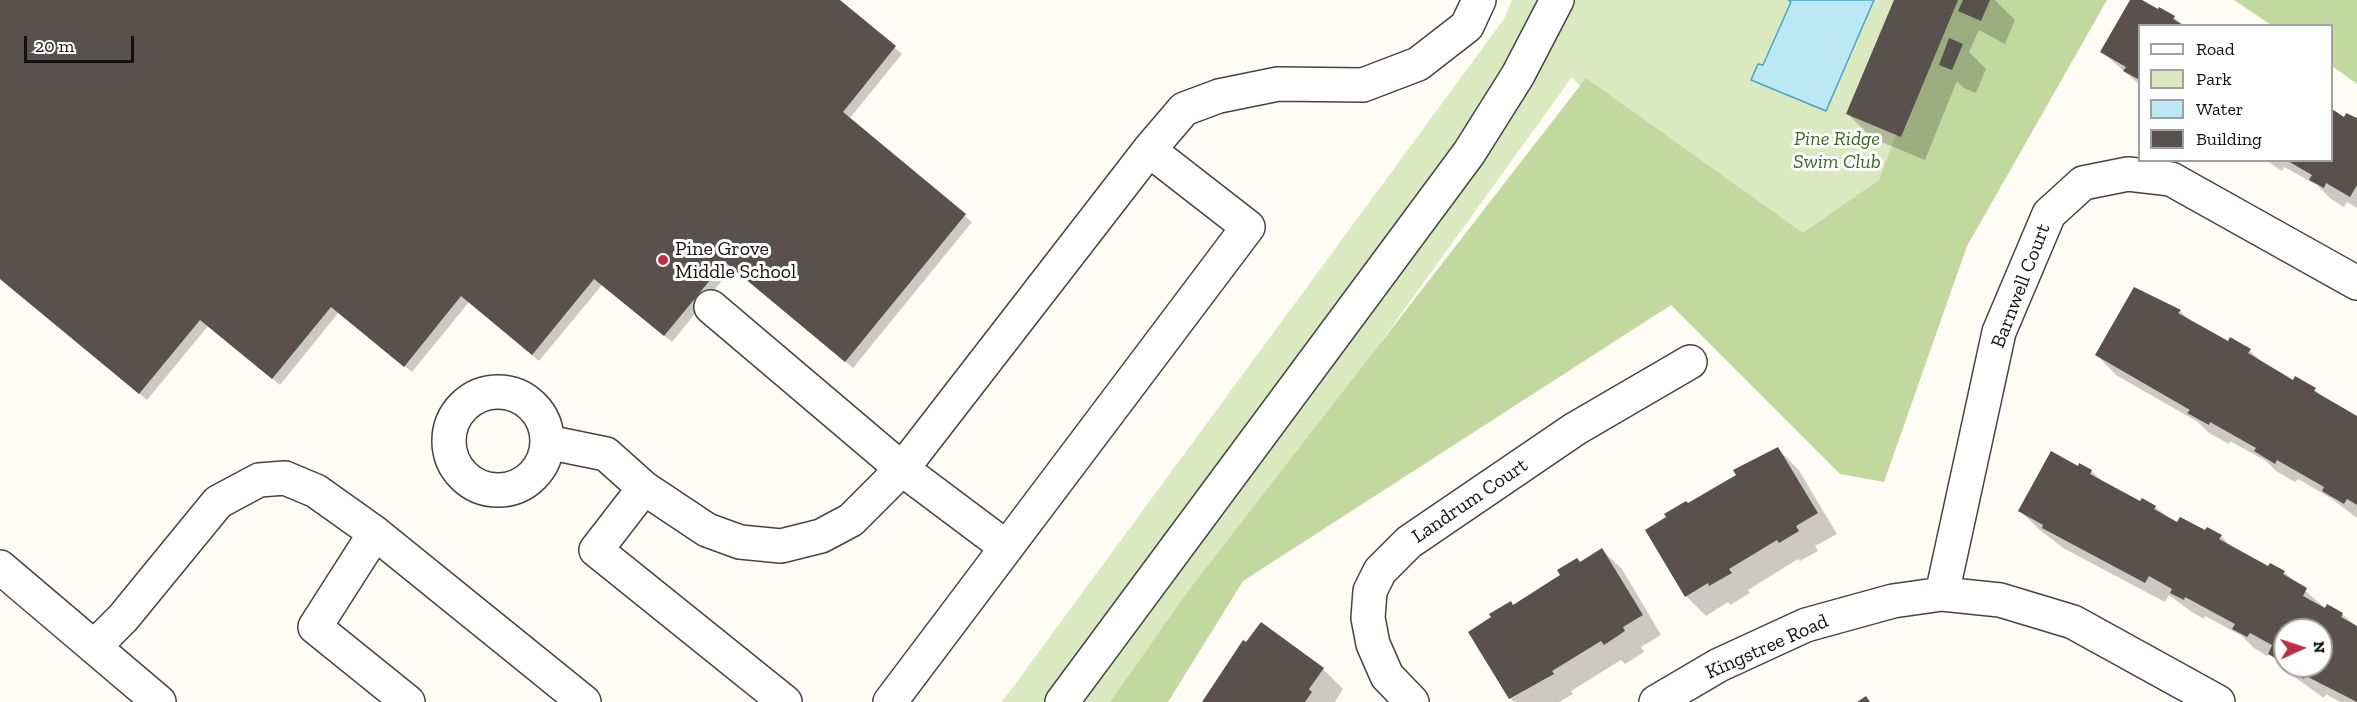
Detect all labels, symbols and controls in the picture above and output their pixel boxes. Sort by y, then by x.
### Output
scale bar [27,24,136,62]
legend [2138,24,2333,162]
text: 20 m [35,35,74,57]
text: Road [2196,38,2235,60]
text: Park [2196,68,2232,90]
text: Water [2196,98,2243,120]
park label: Pine Ridge Swim Club [1793,127,1881,174]
text: Building [2196,128,2262,150]
street label: Barnwell Court [1986,220,2056,352]
place label: Pine Grove Middle School [675,237,796,284]
marker: Pine Grove Middle School [656,253,670,267]
street label: Landrum Court [1407,453,1533,549]
street label: Kingstree Road [1702,609,1832,685]
north arrow [2273,618,2333,678]
text: N [2310,641,2329,654]

